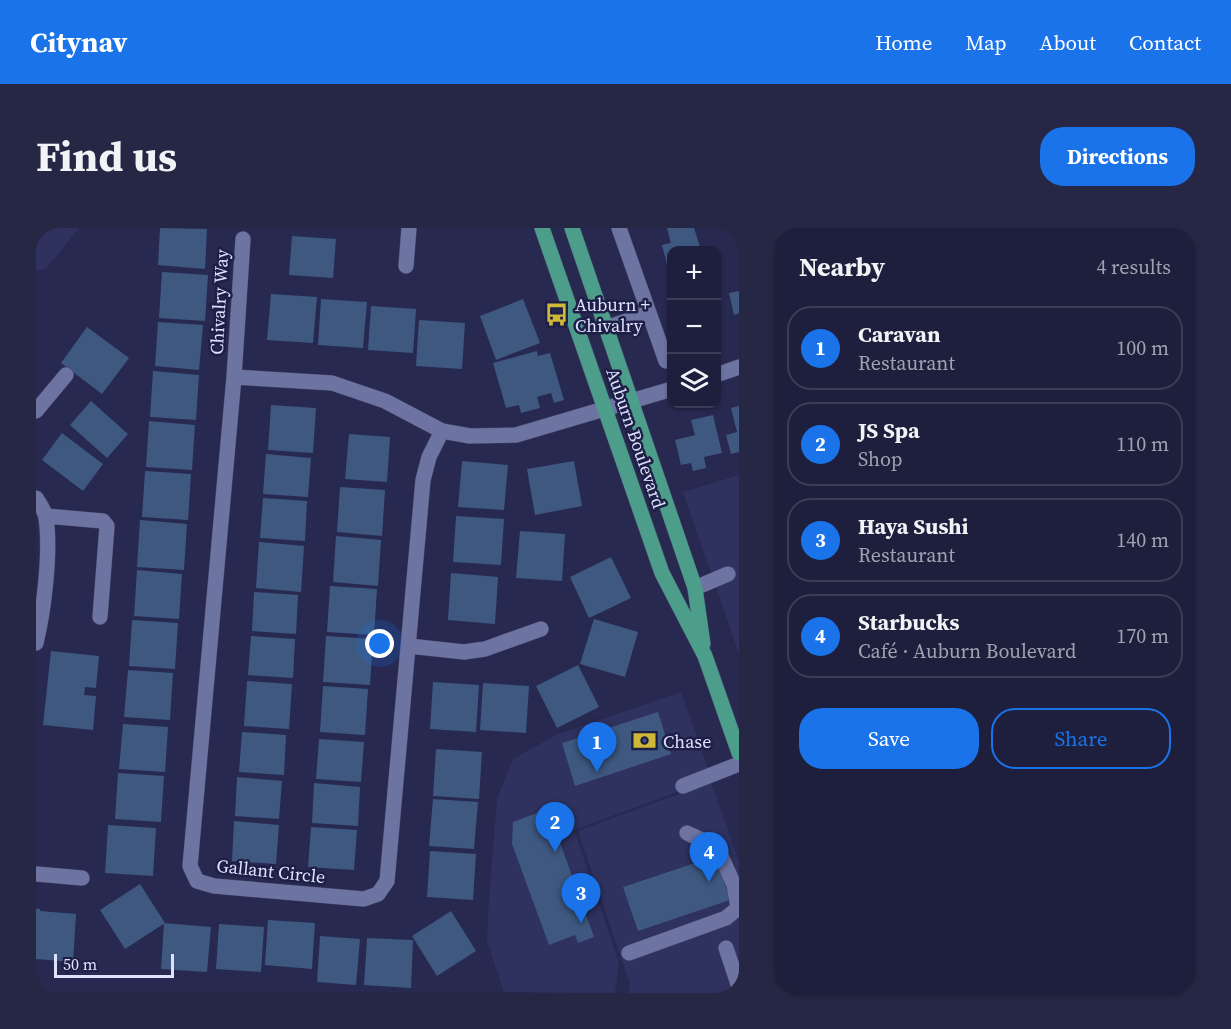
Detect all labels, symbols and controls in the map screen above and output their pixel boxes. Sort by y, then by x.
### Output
text: Citynav [30,23,127,61]
text: Home [875,28,933,57]
text: Map [966,28,1007,57]
text: About [1040,28,1096,57]
text: Contact [1129,28,1201,57]
text: Find us [36,127,177,185]
button: Directions [1040,127,1195,186]
map controls [667,246,721,408]
button: + [667,246,721,300]
street label: Chivalry Way [204,248,234,355]
text: Nearby [799,249,885,285]
text: 4 results [1096,253,1171,281]
place label: Auburn + Chivalry [575,292,650,338]
button: − [667,300,721,354]
bus stop icon: Auburn + Chivalry [544,301,570,327]
text: Caravan [858,319,941,349]
text: 1 [815,334,826,362]
text: 100 m [1116,334,1169,362]
text: Restaurant [858,349,955,377]
button: layers [667,354,721,408]
street label: Auburn Boulevard [600,364,672,512]
text: JS Spa [858,415,920,445]
text: 2 [815,430,826,458]
text: 110 m [1116,430,1169,458]
text: Shop [858,445,903,473]
text: Haya Sushi [858,511,969,541]
text: 3 [815,526,826,554]
text: 140 m [1116,526,1169,554]
text: Restaurant [858,541,955,569]
text: Starbucks [858,607,959,637]
text: 4 [815,622,826,650]
text: 170 m [1116,622,1169,650]
your location [365,629,394,658]
text: Café · Auburn Boulevard [858,637,1076,665]
button: Save [799,708,979,769]
button: Share [991,708,1171,769]
pin: 1 [578,722,616,772]
bank icon: Chase [632,728,658,754]
place label: Chase [663,729,711,754]
pin: 2 [536,802,574,852]
pin: 4 [690,832,728,882]
street label: Gallant Circle [215,853,327,889]
pin: 3 [562,874,600,923]
scale bar [54,951,174,978]
text: 50 m [63,953,97,975]

